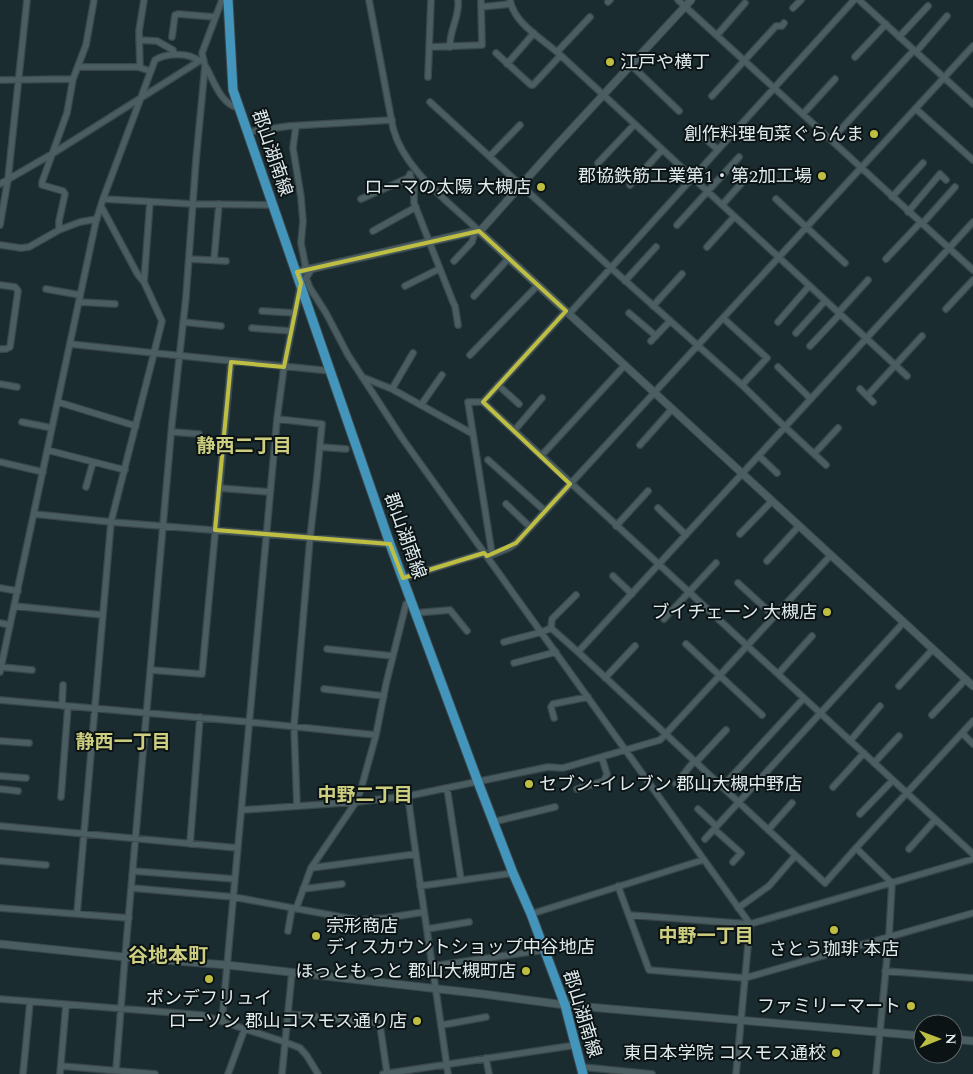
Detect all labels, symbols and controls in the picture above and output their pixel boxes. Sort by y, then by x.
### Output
place label: 江戸や横丁 [620,49,710,76]
marker: 江戸や横丁 [604,56,616,68]
street label: 郡山湖南線 [245,106,299,200]
place label: 創作料理旬菜ぐらんま [684,121,864,148]
marker: 創作料理旬菜ぐらんま [868,128,880,140]
place label: 郡協鉄筋工業第1・第2加工場 [578,163,812,190]
marker: 郡協鉄筋工業第1・第2加工場 [816,170,828,182]
place label: ローマの太陽 大槻店 [365,174,531,201]
marker: ローマの太陽 大槻店 [535,181,547,193]
district label: 静西二丁目 [196,432,292,461]
street label: 郡山湖南線 [377,489,433,583]
place label: ブイチェーン 大槻店 [651,599,817,626]
marker: ブイチェーン 大槻店 [821,606,833,618]
district label: 静西一丁目 [75,728,171,757]
place label: セブン-イレブン 郡山大槻中野店 [539,771,802,798]
marker: セブン-イレブン 郡山大槻中野店 [523,778,535,790]
district label: 中野二丁目 [317,781,413,810]
place label: 宗形商店 ディスカウントショップ中谷地店 [326,913,595,961]
district label: 中野一丁目 [658,922,754,951]
marker: さとう珈琲 本店 [828,924,840,936]
marker: 宗形商店 ディスカウントショップ中谷地店 [310,930,322,942]
place label: さとう珈琲 本店 [769,936,899,963]
district label: 谷地本町 [128,941,208,971]
place label: ほっともっと 郡山大槻町店 [296,958,516,985]
marker: ほっともっと 郡山大槻町店 [520,965,532,977]
street label: 郡山湖南線 [556,967,608,1061]
marker: ポンデフリュイ [203,973,215,985]
place label: ポンデフリュイ [146,985,272,1012]
place label: ファミリーマート [757,993,901,1020]
marker: ファミリーマート [905,1000,917,1012]
place label: ローソン 郡山コスモス通り店 [169,1008,407,1035]
north arrow [913,1014,963,1064]
marker: ローソン 郡山コスモス通り店 [411,1015,423,1027]
text: N [940,1033,961,1045]
place label: 東日本学院 コスモス通校 [624,1040,826,1067]
marker: 東日本学院 コスモス通校 [830,1047,842,1059]

